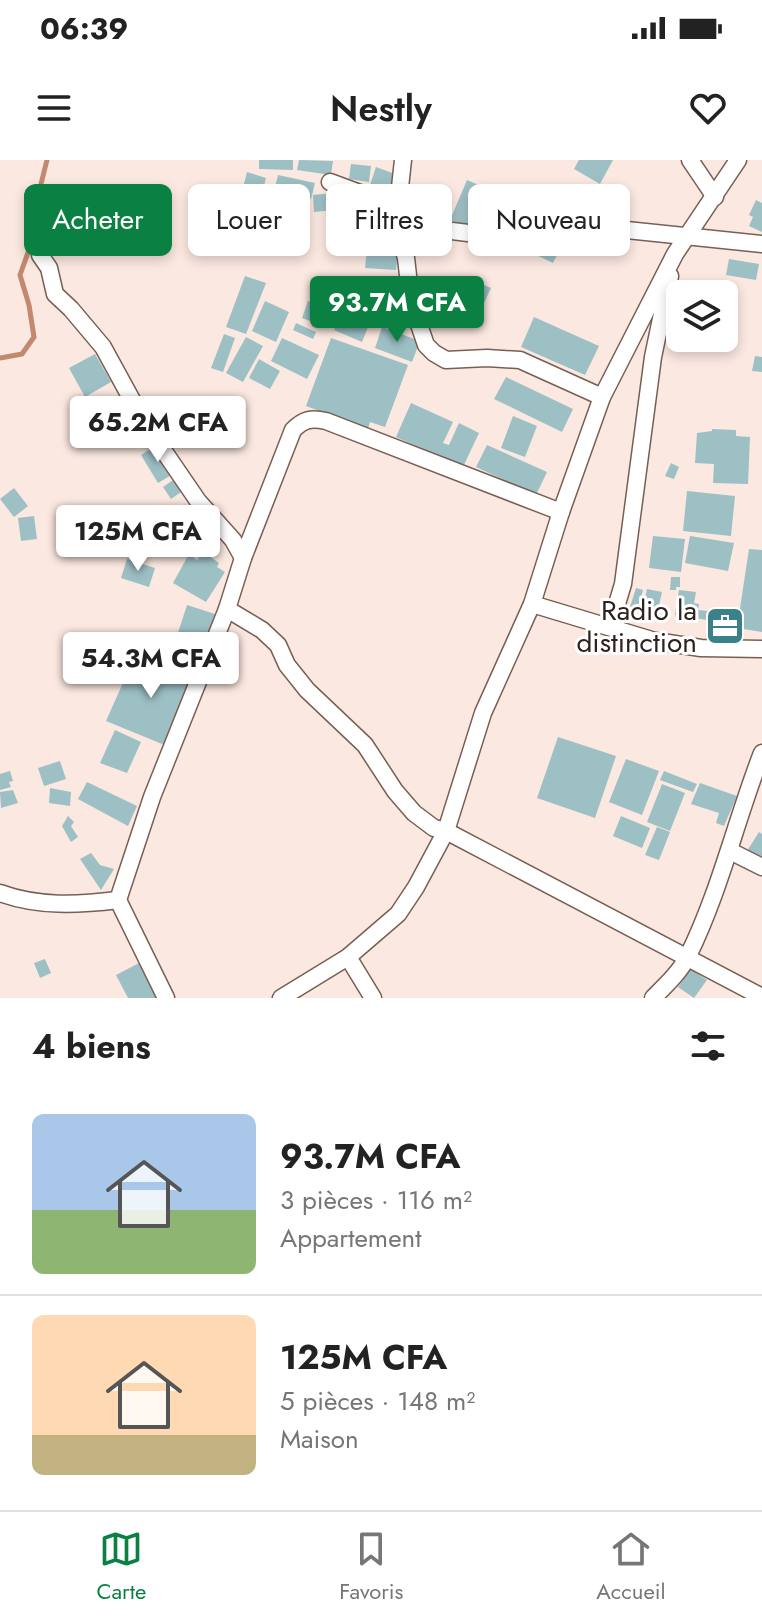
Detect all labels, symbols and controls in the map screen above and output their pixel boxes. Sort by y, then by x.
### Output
text: 06:39 [40,7,128,50]
text: Nestly [330,82,432,134]
icon: menu [32,86,76,130]
icon: heart [686,86,730,130]
chip: Acheter [24,184,172,256]
chip: Louer [188,184,310,256]
chip: Filtres [326,184,452,256]
chip: Nouveau [468,184,630,256]
pin: 93.7M CFA [305,276,489,344]
map controls [666,280,738,352]
button: layers [666,280,738,352]
text: 93.7M CFA [328,283,466,321]
pin: 65.2M CFA [66,396,250,464]
text: 65.2M CFA [88,403,228,441]
pin: 125M CFA [55,505,221,573]
text: 125M CFA [74,512,202,550]
place label: Radio la distinction [576,590,697,663]
office icon: Radio la distinction [704,605,746,647]
pin: 54.3M CFA [59,632,243,700]
text: 54.3M CFA [81,639,221,677]
text: 4 biens [32,1022,151,1071]
icon: filters [686,1024,730,1068]
text: 93.7M CFA [280,1132,461,1181]
icon: home [96,1146,192,1242]
text: 3 pièces · 116 m² [280,1181,472,1219]
text: Appartement [280,1219,421,1257]
text: 125M CFA [280,1333,447,1382]
icon: home [96,1347,192,1443]
text: 5 pièces · 148 m² [280,1382,475,1420]
text: Maison [280,1420,359,1458]
tab: Carte [96,1527,146,1607]
tab: Favoris [339,1527,403,1607]
tab: Accueil [596,1527,666,1607]

